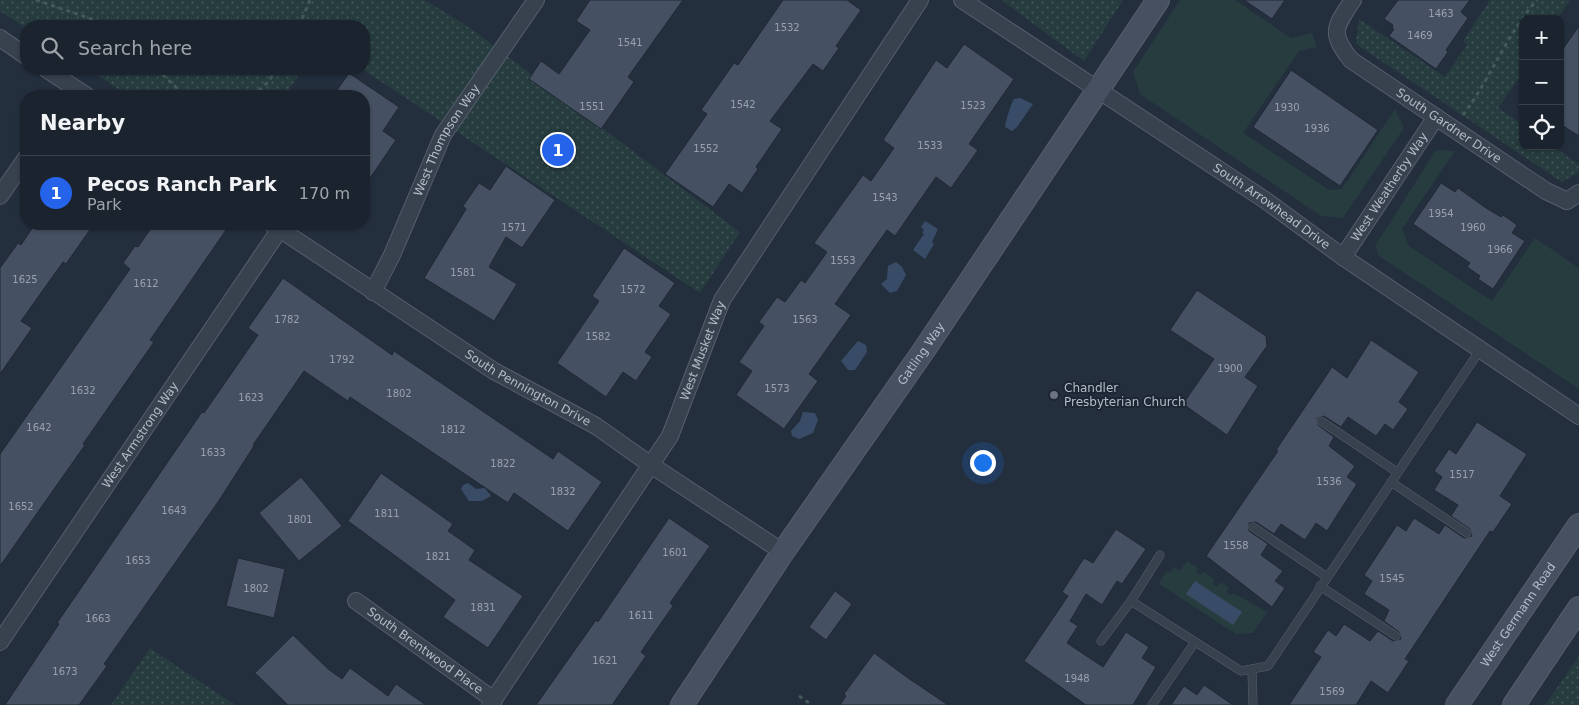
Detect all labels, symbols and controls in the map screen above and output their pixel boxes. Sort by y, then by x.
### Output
house number: 1463 [1428,8,1454,19]
map controls [1519,15,1564,150]
button: + [1519,15,1564,60]
search box [20,20,370,75]
house number: 1532 [774,22,800,33]
house number: 1469 [1407,30,1433,41]
icon: search [38,34,66,62]
text: Search here [78,37,192,59]
house number: 1541 [617,37,643,48]
button: − [1519,60,1564,105]
street label: West Thompson Way [411,82,483,198]
street label: South Gardner Drive [1394,85,1504,166]
house number: 1542 [730,99,756,110]
house number: 1523 [960,100,986,111]
house number: 1551 [579,101,605,112]
house number: 1930 [1274,102,1300,113]
button: locate [1519,105,1564,150]
text: Nearby [40,111,125,135]
house number: 1936 [1304,123,1330,134]
street label: West Weatherby Way [1348,130,1431,244]
pin: 1 [542,131,574,169]
house number: 1533 [917,140,943,151]
house number: 1552 [693,143,719,154]
street label: South Arrowhead Drive [1210,161,1333,252]
text: Pecos Ranch Park [87,173,277,195]
text: 1 [50,184,62,203]
text: 170 m [299,184,350,203]
house number: 1543 [872,192,898,203]
text: Park [87,195,122,214]
house number: 1954 [1428,208,1454,219]
house number: 1571 [501,222,527,233]
house number: 1960 [1460,222,1486,233]
house number: 1966 [1487,244,1513,255]
house number: 1553 [830,255,856,266]
house number: 1581 [450,267,476,278]
house number: 1625 [12,274,38,285]
house number: 1612 [133,278,159,289]
house number: 1572 [620,284,646,295]
street label: West Musket Way [677,299,728,403]
house number: 1782 [274,314,300,325]
house number: 1563 [792,314,818,325]
street label: Gatling Way [895,320,947,388]
house number: 1582 [585,331,611,342]
street label: South Pennington Drive [462,347,593,429]
house number: 1792 [329,354,355,365]
house number: 1900 [1217,363,1243,374]
street label: West Armstrong Way [99,379,181,491]
place label: Chandler Presbyterian Church [1064,381,1186,409]
house number: 1573 [764,383,790,394]
house number: 1632 [70,385,96,396]
house number: 1802 [386,388,412,399]
marker: Chandler Presbyterian Church [1048,389,1060,401]
house number: 1623 [238,392,264,403]
house number: 1642 [26,422,52,433]
house number: 1812 [440,424,466,435]
house number: 1633 [200,447,226,458]
your location [970,450,996,476]
house number: 1822 [490,458,516,469]
house number: 1517 [1449,469,1475,480]
house number: 1536 [1316,476,1342,487]
house number: 1832 [550,486,576,497]
house number: 1652 [8,501,34,512]
house number: 1643 [161,505,187,516]
house number: 1811 [374,508,400,519]
house number: 1801 [287,514,313,525]
house number: 1558 [1223,540,1249,551]
house number: 1601 [662,547,688,558]
house number: 1821 [425,551,451,562]
house number: 1653 [125,555,151,566]
street label: West Germann Road [1478,560,1558,670]
house number: 1545 [1379,573,1405,584]
house number: 1802 [243,583,269,594]
house number: 1831 [470,602,496,613]
street label: South Brentwood Place [364,604,486,697]
house number: 1611 [628,610,654,621]
house number: 1663 [85,613,111,624]
house number: 1621 [592,655,618,666]
house number: 1673 [52,666,78,677]
house number: 1948 [1064,673,1090,684]
house number: 1569 [1319,686,1345,697]

